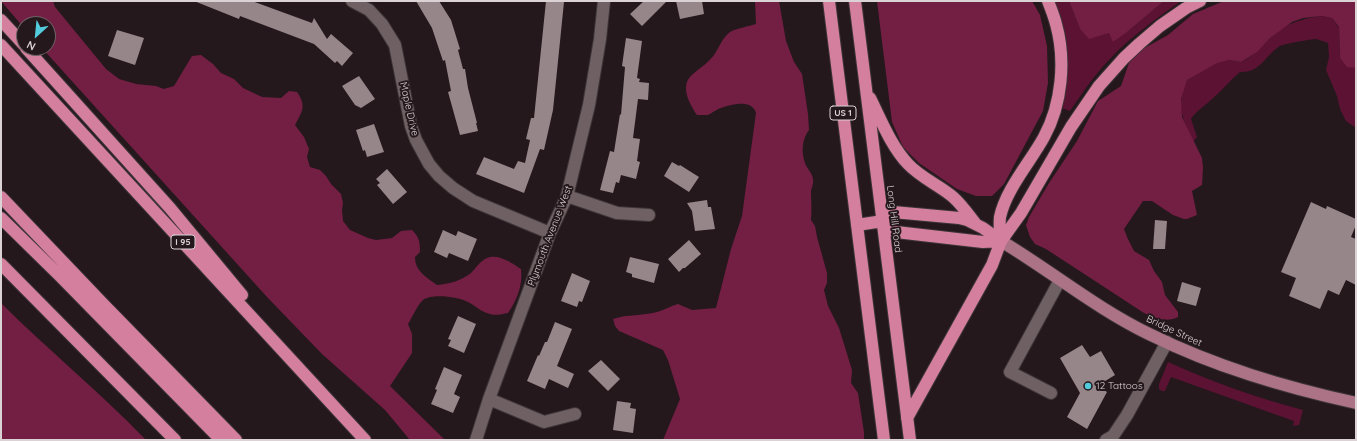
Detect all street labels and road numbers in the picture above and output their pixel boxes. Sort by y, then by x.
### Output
street label: Maple Drive [397,81,421,137]
road number: US 1 [830,106,856,120]
street label: Plymouth Avenue West [525,184,575,288]
street label: Long Hill Road [884,185,904,253]
road number: I 95 [171,235,195,249]
street label: Bridge Street [1144,313,1204,349]

